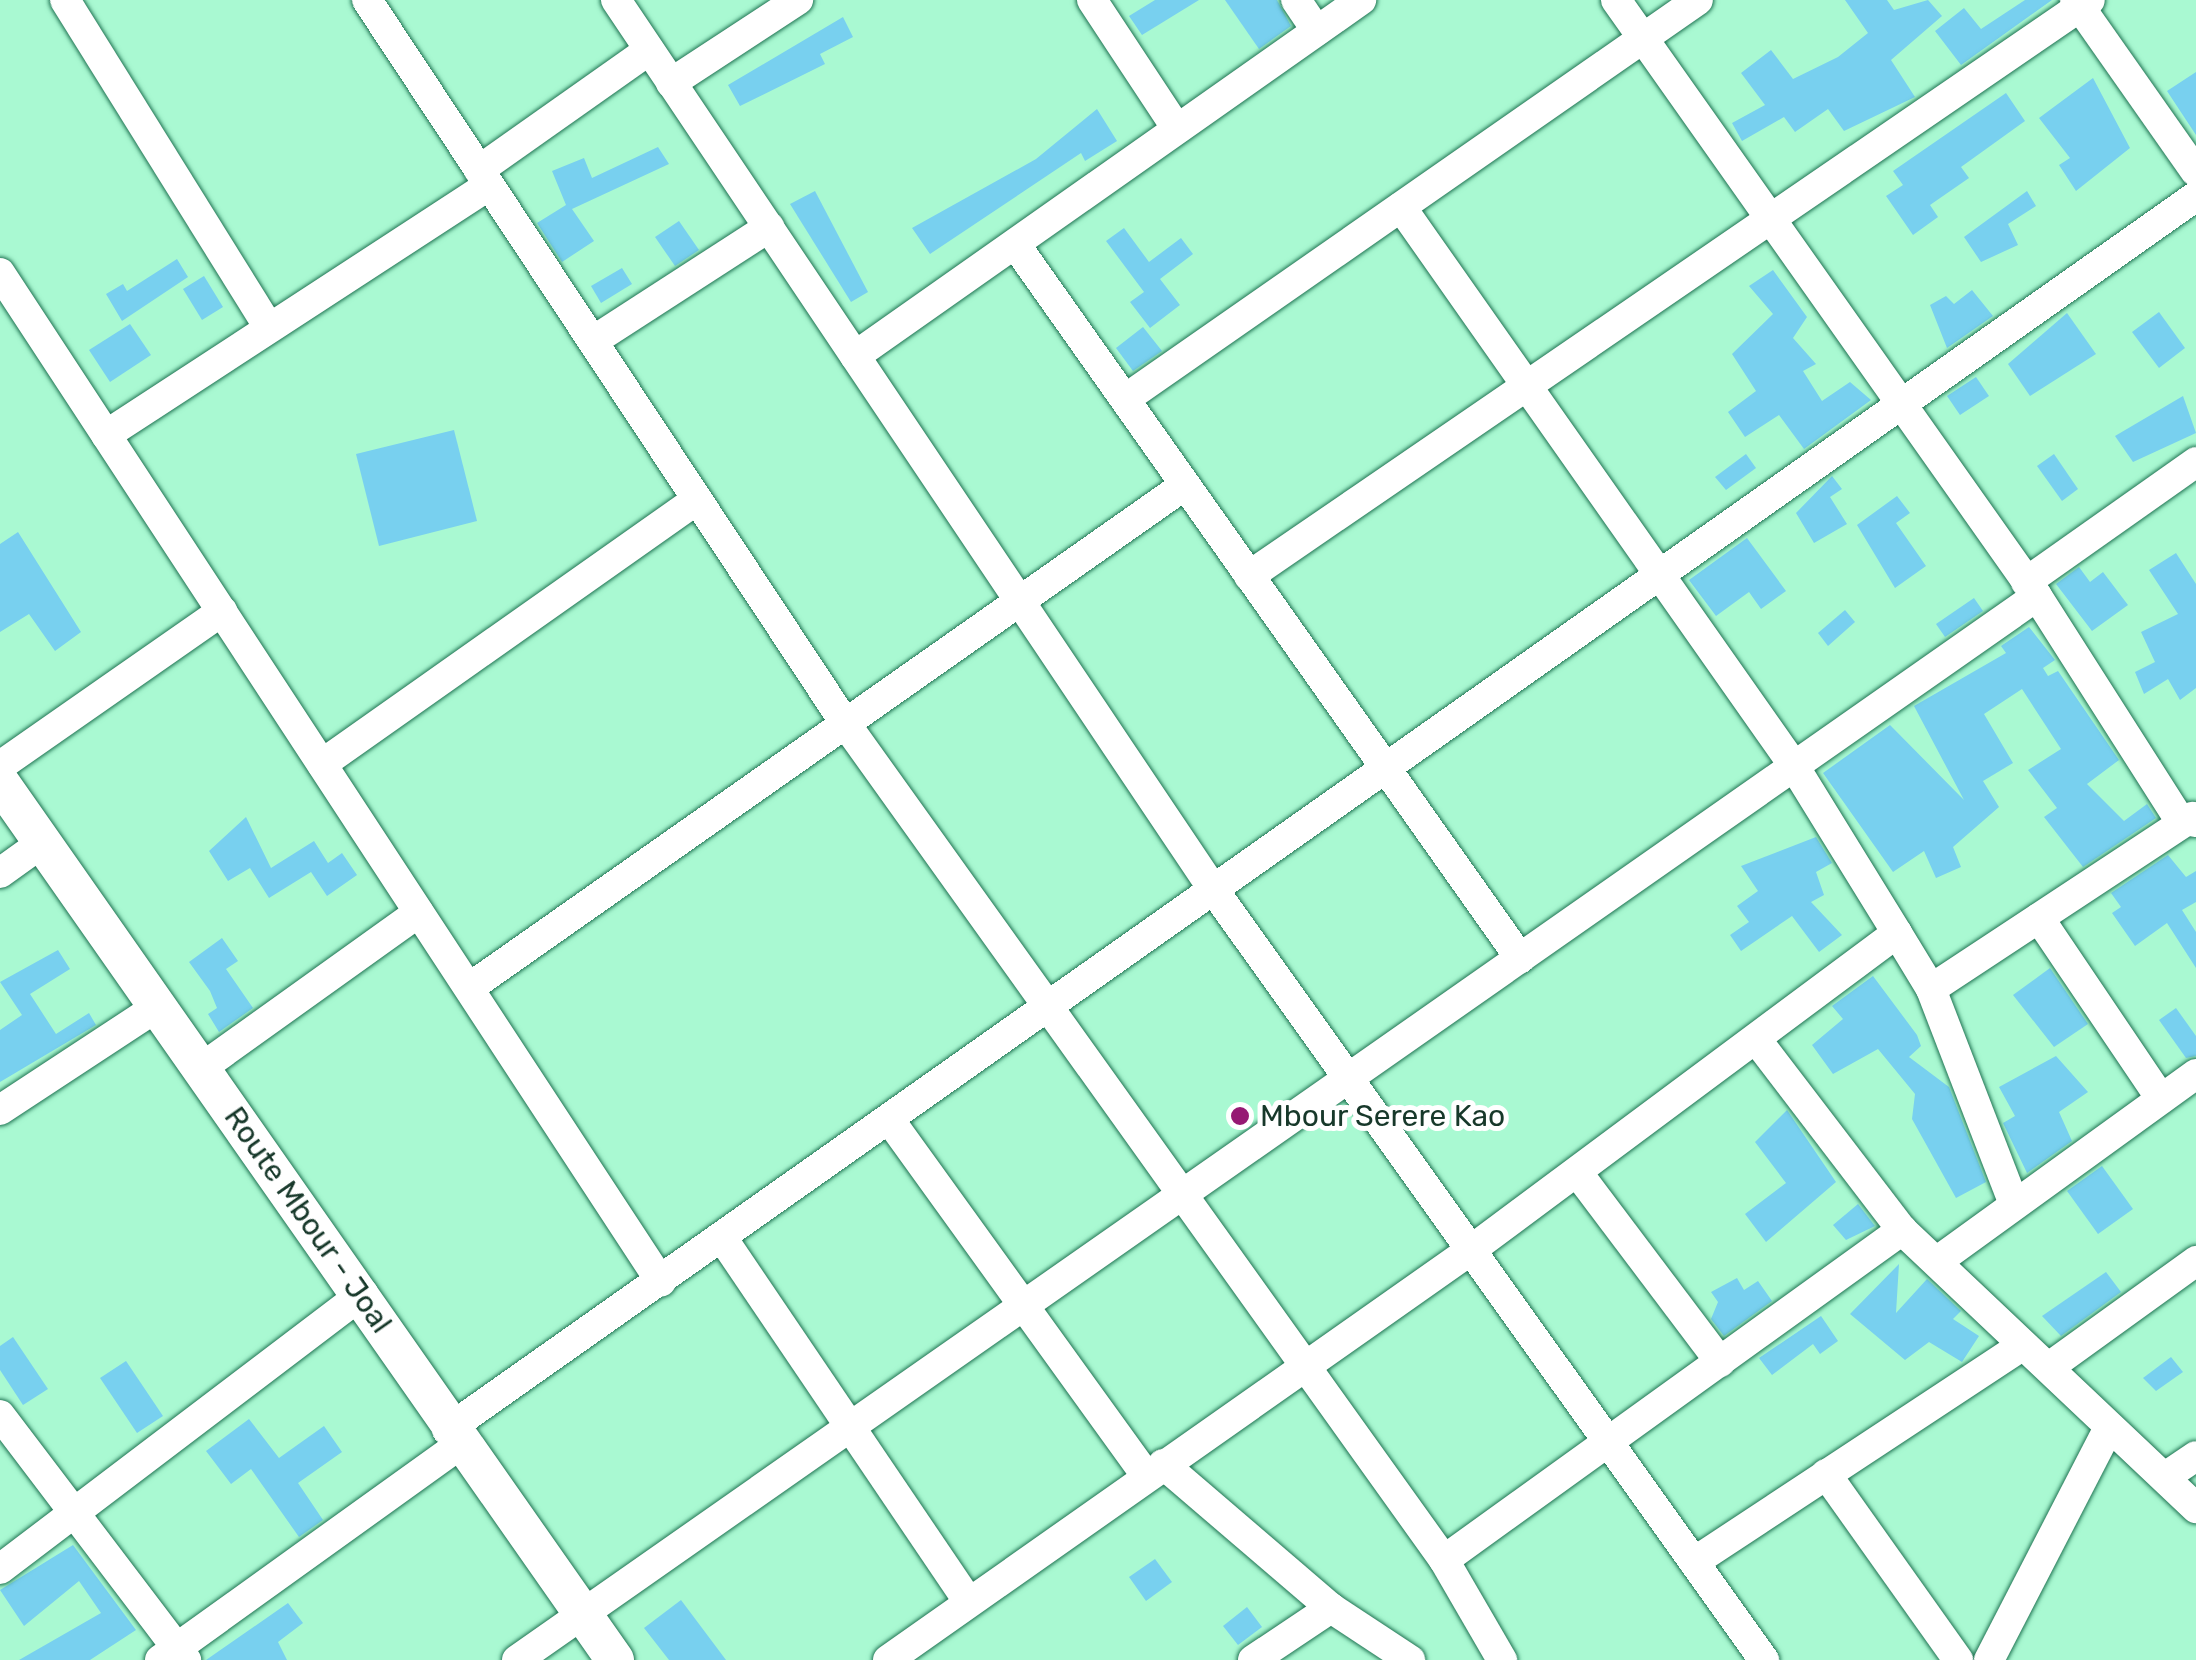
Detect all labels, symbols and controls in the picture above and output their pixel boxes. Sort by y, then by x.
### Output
place label: Mbour Serere Kao [1260,1098,1506,1134]
street label: Route Mbour - Joal [216,1100,400,1340]
marker: Mbour Serere Kao [1229,1105,1251,1127]

